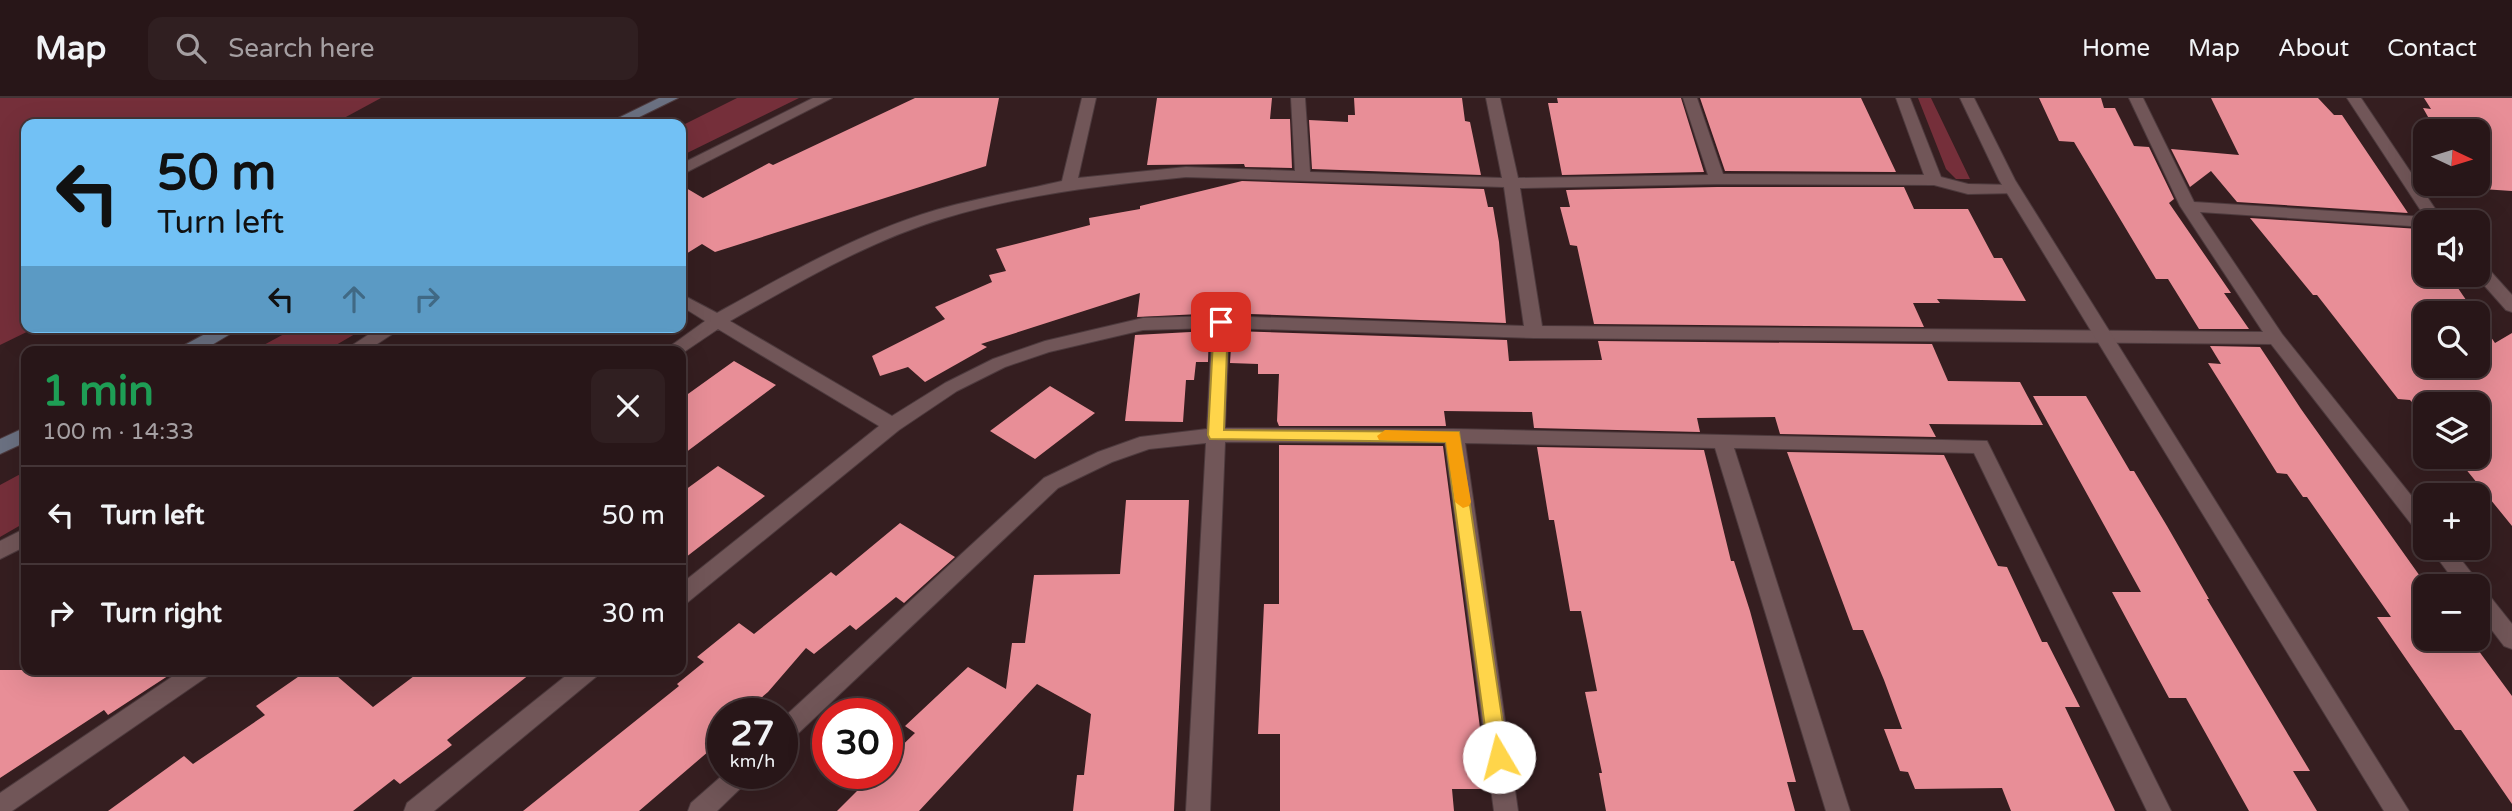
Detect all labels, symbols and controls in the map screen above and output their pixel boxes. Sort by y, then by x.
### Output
search box [148,17,638,80]
text: Map [35,29,106,68]
icon: search [172,29,210,67]
text: Search here [228,33,374,64]
text: Home [2082,34,2150,63]
text: Map [2188,34,2240,63]
text: About [2278,34,2349,63]
text: Contact [2387,34,2477,63]
north arrow [2413,119,2490,196]
map controls [2413,119,2490,651]
text: 50 m [157,144,276,203]
icon: left [42,147,133,238]
text: Turn left [157,204,284,242]
button: sound [2413,210,2490,287]
icon: left [262,280,300,318]
icon: ahead [335,280,373,318]
icon: right [408,280,446,318]
pin [1191,292,1251,352]
button: search [2413,301,2490,378]
icon: arrive [1202,303,1240,341]
text: 1 min [42,366,154,417]
button: close [591,369,665,443]
button: layers [2413,392,2490,469]
text: 100 m · 14:33 [42,418,194,446]
button: + [2413,483,2490,560]
icon: left [42,496,80,534]
text: Turn left [101,500,204,531]
text: 50 m [602,500,665,531]
button: − [2413,574,2490,651]
icon: right [42,594,80,632]
text: Turn right [101,598,222,629]
text: 30 m [602,598,665,629]
speed limit sign: 30 [812,698,903,789]
text: 27 [731,713,774,755]
position arrow [1462,720,1536,794]
text: km/h [730,750,775,772]

